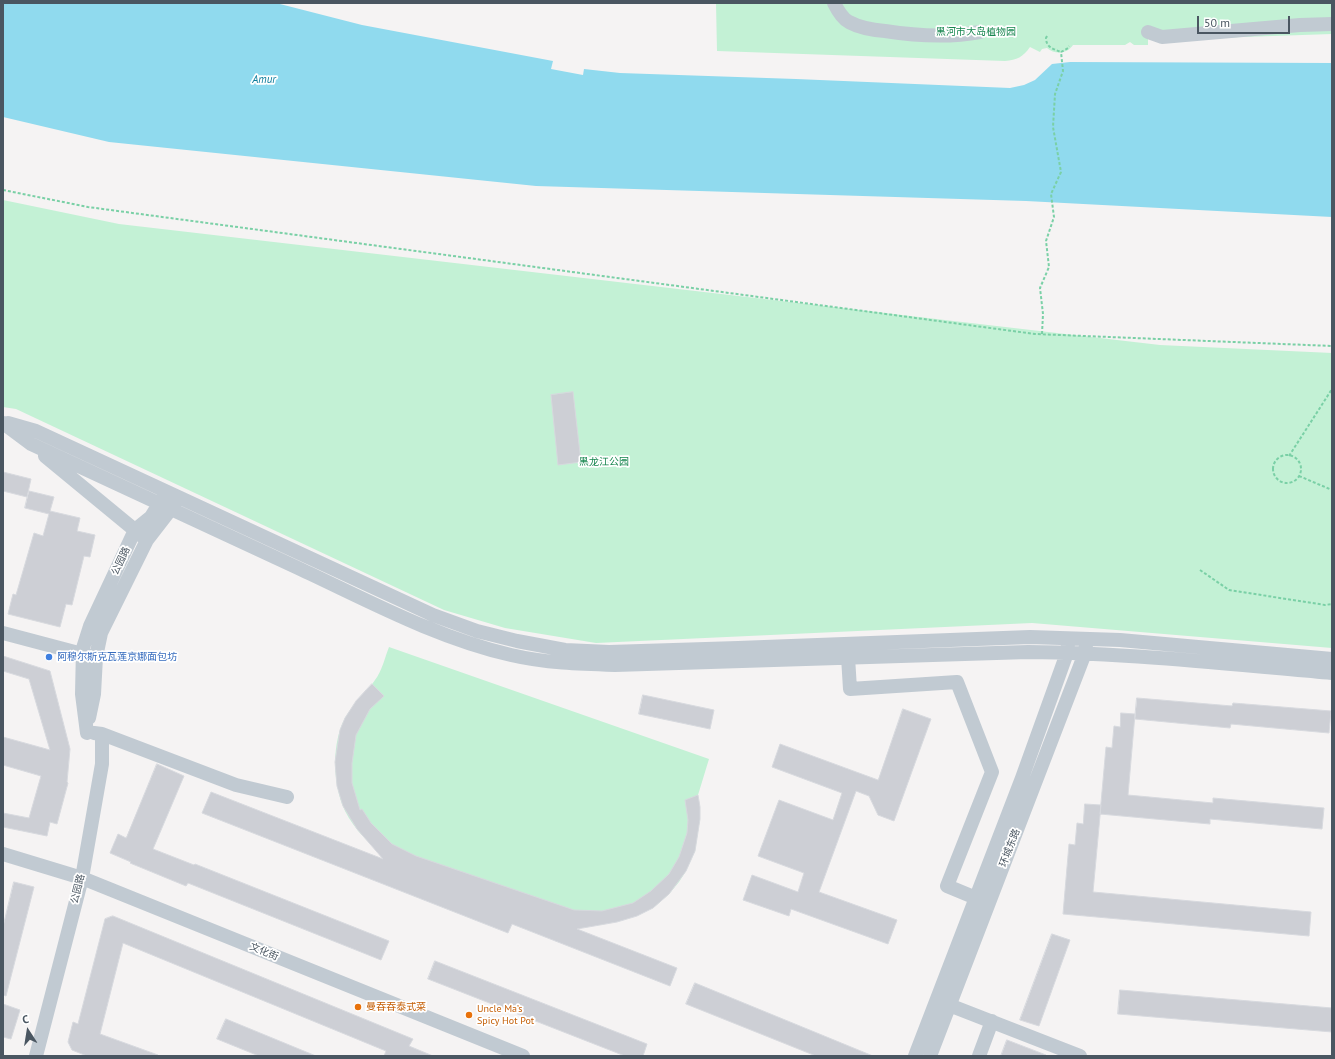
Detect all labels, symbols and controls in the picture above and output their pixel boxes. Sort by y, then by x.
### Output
scale bar [1199,8,1292,34]
text: 50 m [1204,15,1230,30]
park label: 黑河市大岛植物园 [936,26,1016,38]
water label: Amur [252,73,276,87]
park label: 黑龙江公园 [579,456,629,468]
street label: 公园路 [109,545,133,577]
place label: 阿穆尔斯克瓦莲京娜面包坊 [57,651,177,663]
marker: 阿穆尔斯克瓦莲京娜面包坊 [44,652,54,662]
street label: 环城东路 [997,827,1023,869]
street label: 公园路 [69,873,87,905]
street label: 文化街 [248,941,280,963]
place label: 曼吞吞泰式菜 [366,1001,426,1013]
marker: 曼吞吞泰式菜 [353,1002,363,1012]
place label: Uncle Ma’s Spicy Hot Pot [477,1003,534,1026]
marker: Uncle Ma’s Spicy Hot Pot [464,1010,474,1020]
north arrow [8,1011,48,1051]
text: С [21,1012,30,1027]

